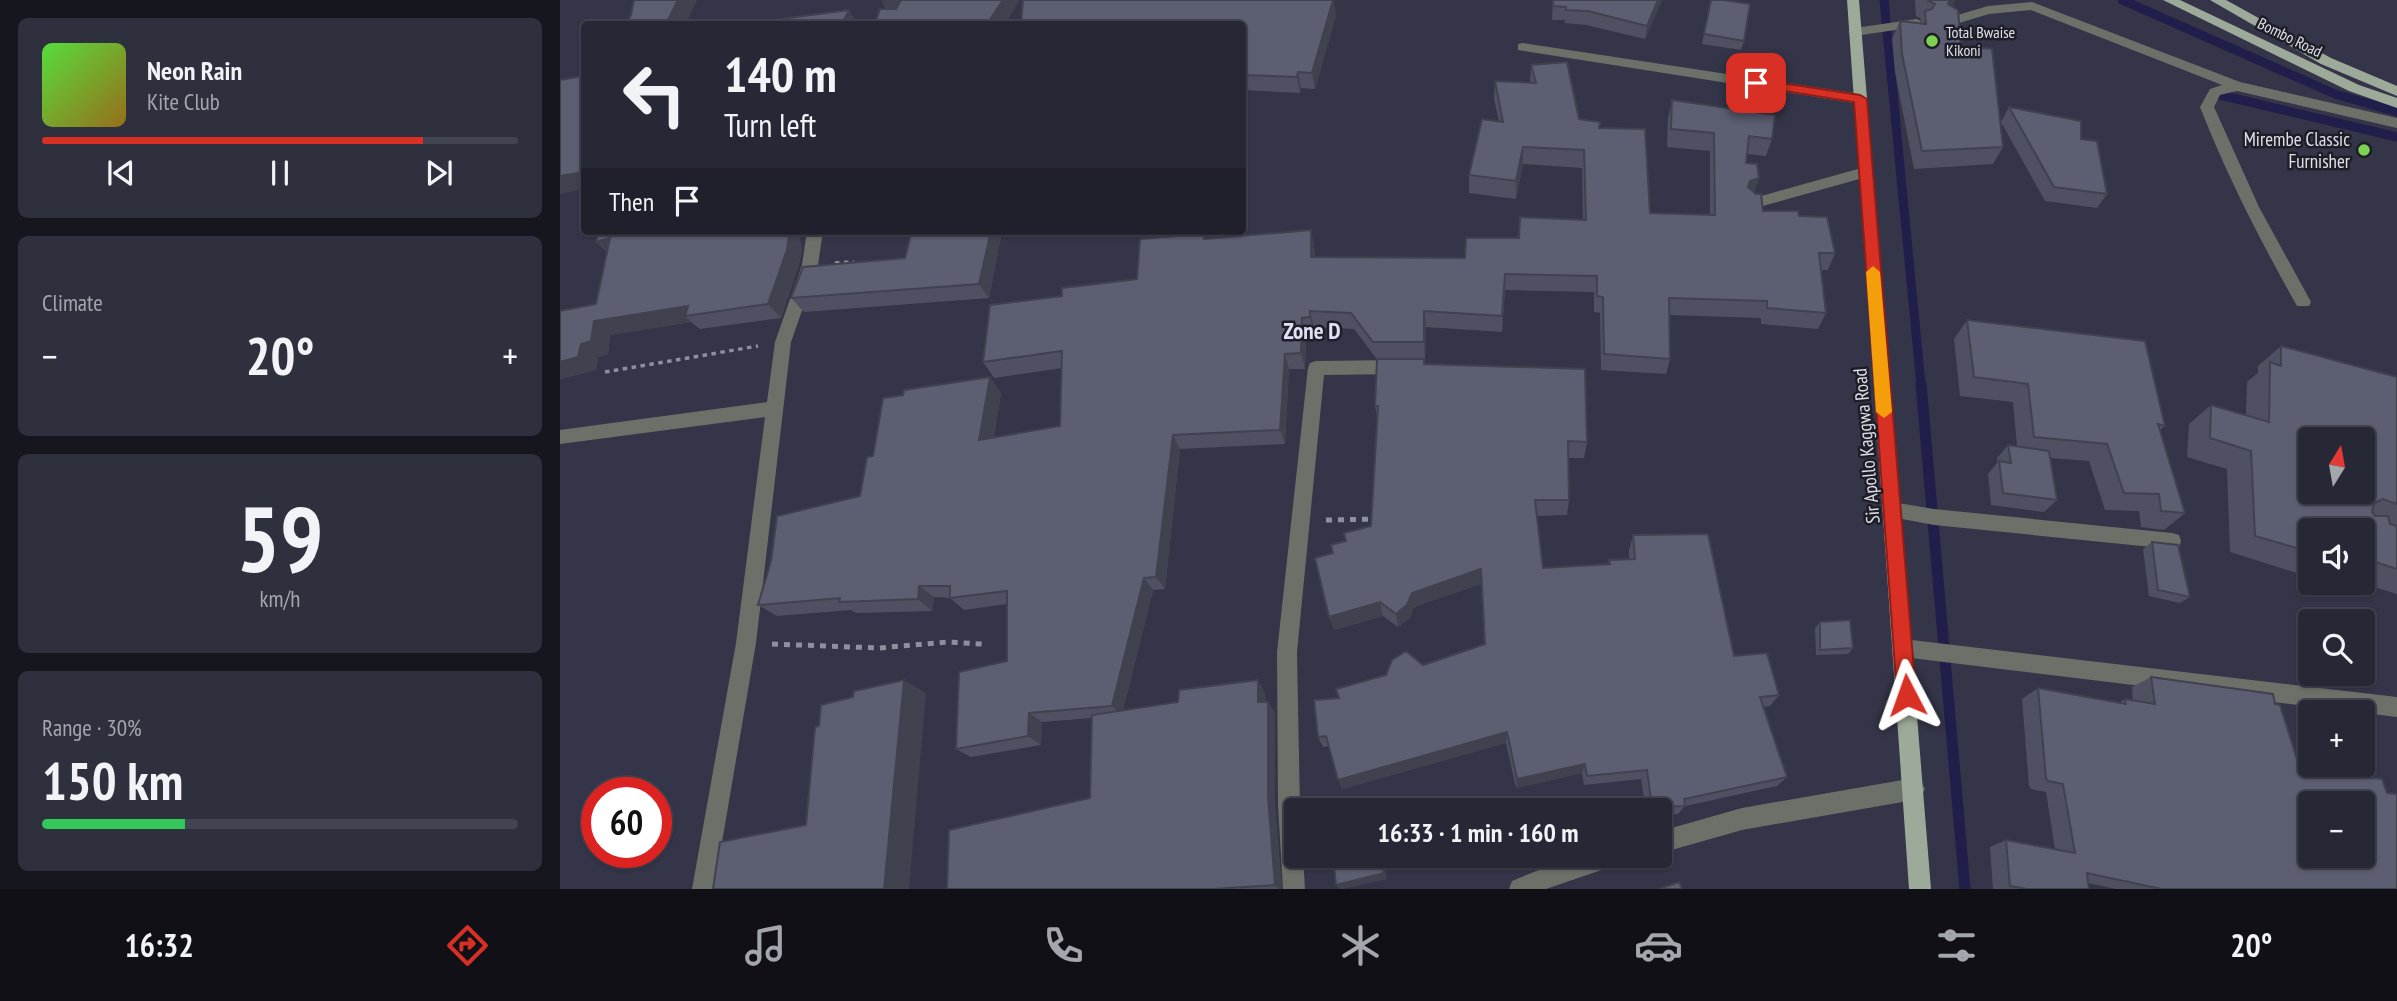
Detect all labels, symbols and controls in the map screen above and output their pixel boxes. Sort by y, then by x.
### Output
street label: Bombo Road [2254,13,2326,61]
place label: Total Bwaise Kikoni [1946,22,2015,60]
marker: Total Bwaise Kikoni [1924,33,1940,49]
text: 140 m [724,42,837,106]
icon: left [609,49,700,140]
pin [1726,53,1786,113]
text: Neon Rain [147,54,242,87]
icon: arrive [1737,64,1775,102]
text: Kite Club [147,87,220,116]
text: Turn left [724,104,816,146]
place label: Mirembe Classic Furnisher [2244,127,2351,173]
marker: Mirembe Classic Furnisher [2356,142,2372,158]
icon: previous [102,154,140,192]
icon: pause [261,154,299,192]
icon: next [420,154,458,192]
icon: arrive [668,182,706,220]
text: Then [609,185,654,218]
text: Climate [42,288,103,317]
district label: Zone D [1283,316,1341,345]
text: 20° [246,322,314,389]
text: − [42,331,58,380]
text: + [502,331,518,380]
street label: Sir Apollo Kaggwa Road [1847,367,1885,525]
north arrow [2298,427,2375,504]
map controls [2298,427,2375,868]
text: 59 [237,479,324,597]
button: sound [2298,518,2375,595]
text: km/h [260,584,300,613]
button: search [2298,609,2375,686]
position arrow [1870,658,1944,732]
button: + [2298,700,2375,777]
text: Range · 30% [42,713,142,742]
text: 150 km [42,747,183,814]
speed limit sign: 60 [581,777,672,868]
button: − [2298,791,2375,868]
text: 16:33 · 1 min · 160 m [1378,816,1578,849]
icon: directions [443,921,492,970]
icon: music [741,921,790,970]
icon: phone [1039,921,1088,970]
icon: climate [1336,921,1385,970]
icon: car [1634,921,1683,970]
icon: filters [1932,921,1981,970]
text: 16:32 [124,924,194,966]
text: 20° [2230,924,2273,966]

